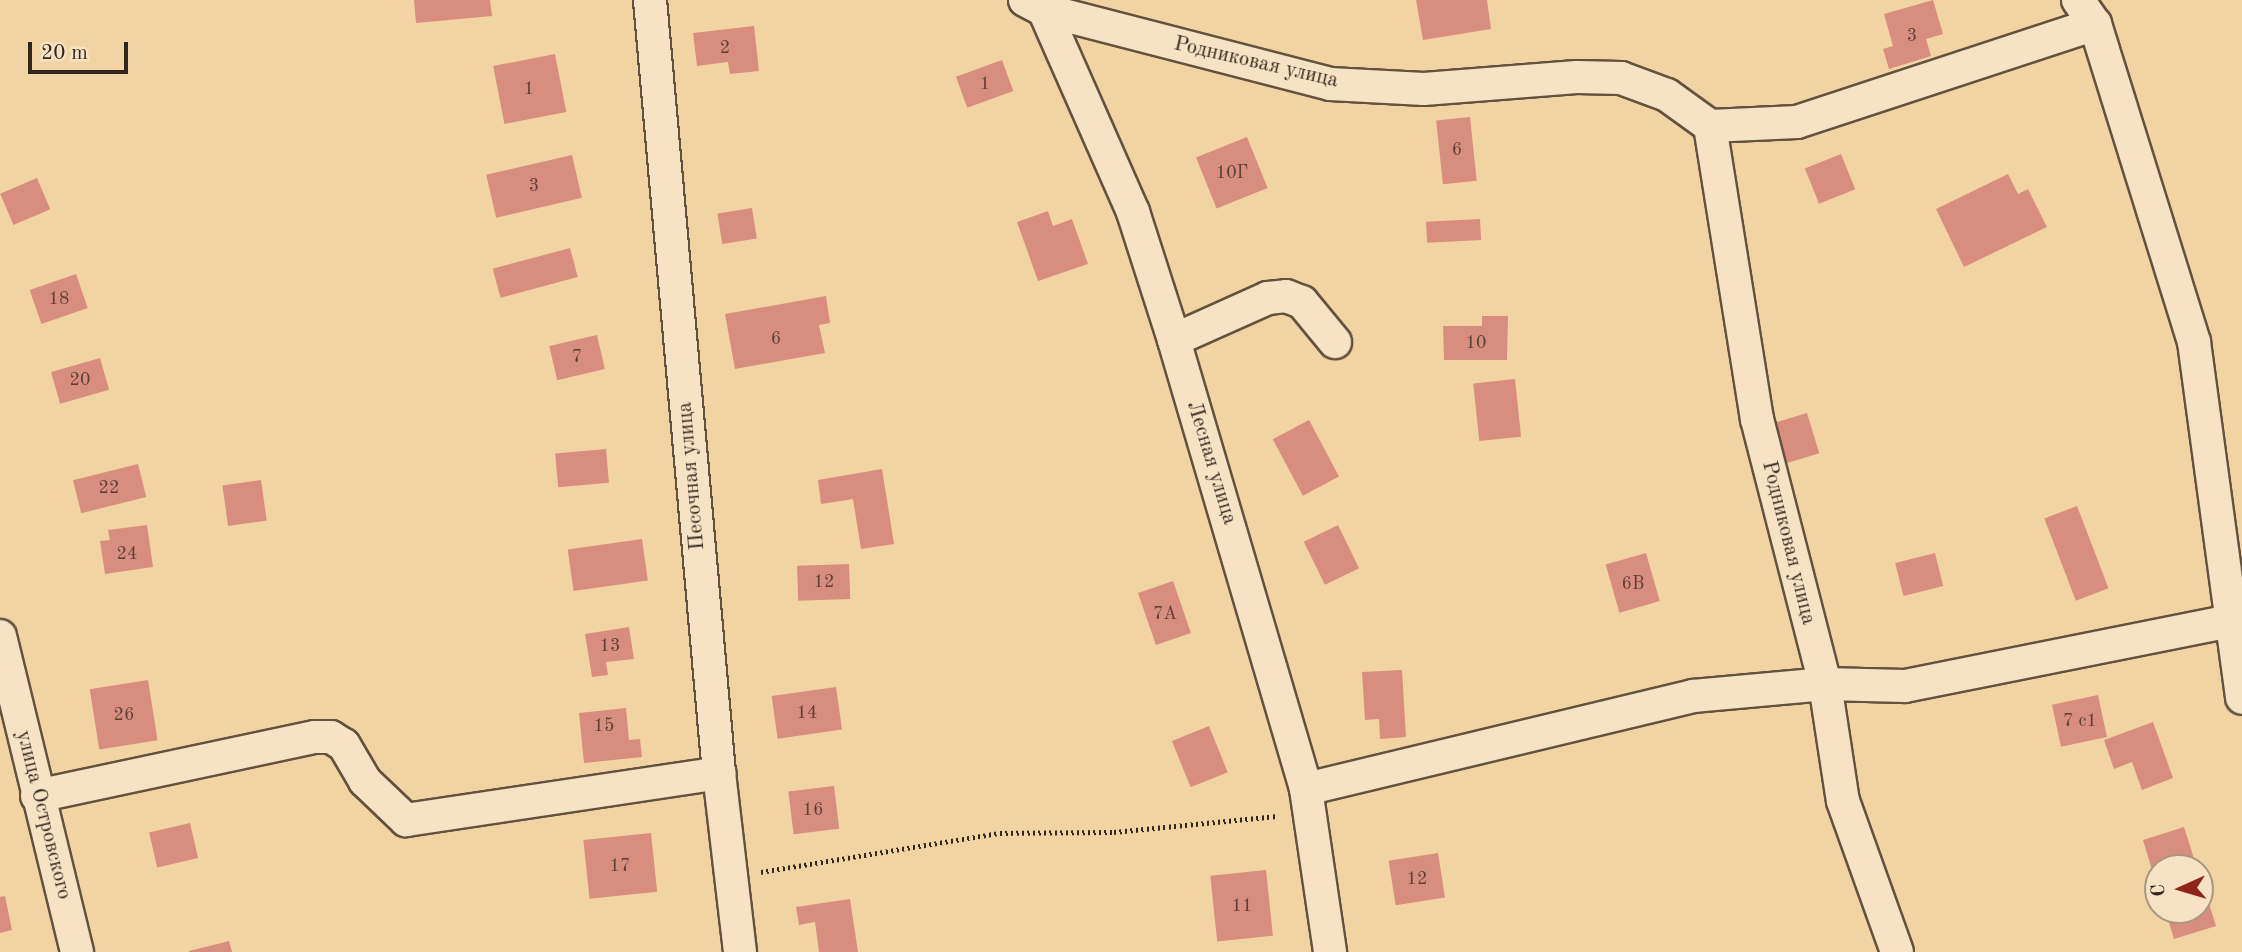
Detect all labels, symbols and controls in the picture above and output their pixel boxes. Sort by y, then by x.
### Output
house number: 3 [1907,25,1917,47]
scale bar [32,28,131,72]
street label: Родниковая улица [1171,32,1341,94]
house number: 2 [720,37,730,59]
text: 20 m [41,43,88,64]
house number: 1 [980,73,990,95]
house number: 1 [524,78,534,100]
house number: 6 [1452,139,1462,161]
house number: 10Г [1216,162,1248,184]
house number: 3 [529,175,539,197]
house number: 18 [49,288,69,310]
house number: 6 [771,328,781,350]
house number: 10 [1466,332,1486,354]
house number: 7 [572,346,582,368]
house number: 20 [70,369,90,391]
street label: Лесная улица [1180,398,1242,528]
street label: Песочная улица [673,401,711,551]
street label: Родниковая улица [1755,458,1821,628]
house number: 22 [99,477,119,499]
house number: 24 [117,543,137,565]
house number: 12 [814,571,834,593]
house number: 6В [1622,573,1644,595]
house number: 7А [1153,603,1177,625]
house number: 13 [600,635,620,657]
house number: 14 [797,702,817,724]
house number: 26 [114,704,134,726]
house number: 7 с1 [2063,710,2097,732]
house number: 15 [594,715,614,737]
street label: улица Островского [10,728,76,902]
house number: 16 [803,799,823,821]
north arrow [2144,854,2214,924]
house number: 17 [610,855,630,877]
house number: 12 [1407,868,1427,890]
text: С [2150,883,2169,897]
house number: 11 [1232,895,1252,917]

